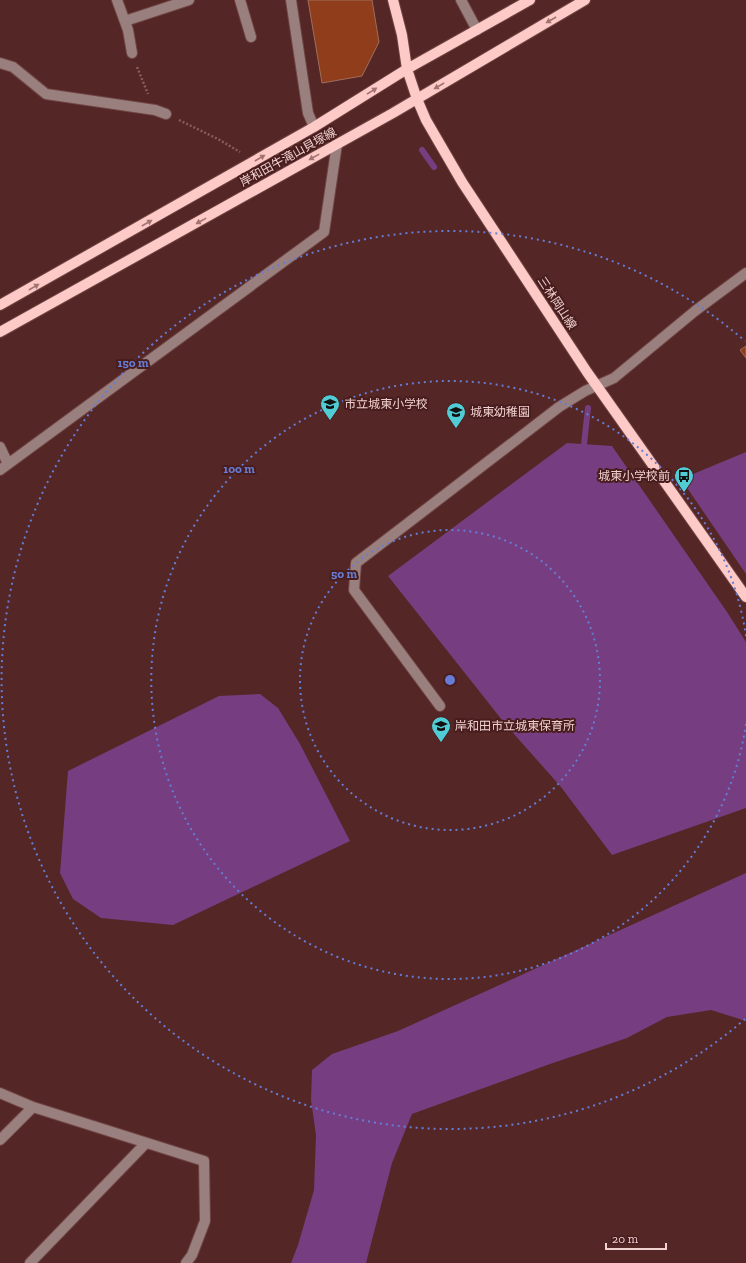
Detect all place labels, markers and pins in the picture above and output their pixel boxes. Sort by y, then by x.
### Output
school or university icon: 市立城東小学校 [319,393,341,421]
place label: 市立城東小学校 [344,397,428,411]
school or university icon: 城東幼稚園 [445,401,467,429]
place label: 城東幼稚園 [470,405,530,419]
bus stop icon: 城東小学校前 [673,465,695,493]
place label: 城東小学校前 [598,469,670,483]
centre of rings [443,673,457,687]
school or university icon: 岸和田市立城東保育所 [430,715,452,743]
place label: 岸和田市立城東保育所 [455,719,575,733]

